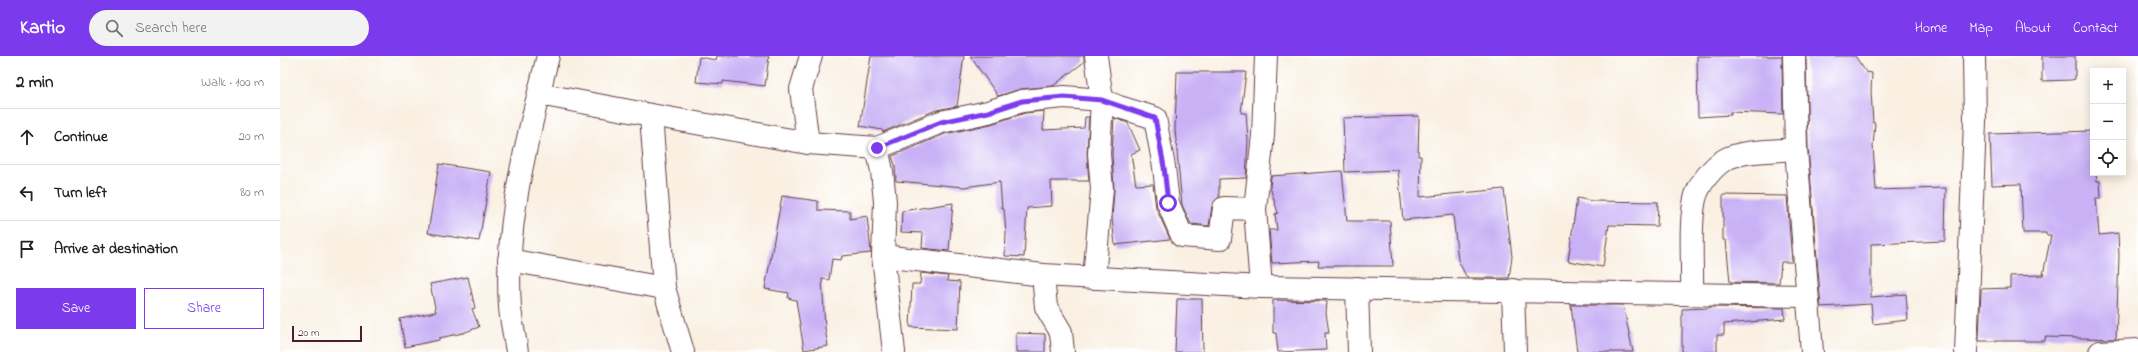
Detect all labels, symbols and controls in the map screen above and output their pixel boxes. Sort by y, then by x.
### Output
search box [89,10,369,46]
text: Kartio [20,15,65,42]
icon: search [103,17,125,39]
text: Search here [135,17,207,39]
text: Home [1915,18,1947,39]
text: Map [1969,18,1993,39]
text: About [2015,18,2051,39]
text: Contact [2073,18,2118,39]
map controls [2090,68,2126,176]
button: + [2090,68,2126,104]
text: 2 min [16,70,53,95]
text: Walk · 100 m [201,73,264,92]
button: − [2090,104,2126,140]
icon: ahead [16,126,38,148]
text: Continue [54,126,108,148]
text: 20 m [239,127,264,146]
route end [868,139,886,157]
button: locate [2090,140,2126,176]
icon: left [16,182,38,204]
text: Turn left [54,182,107,204]
text: 80 m [240,183,264,202]
route start [1159,194,1177,212]
icon: arrive [16,238,38,260]
text: Arrive at destination [54,238,178,260]
button: Save [16,288,136,329]
button: Share [144,288,264,329]
scale bar [292,324,362,343]
text: 20 m [298,325,320,341]

